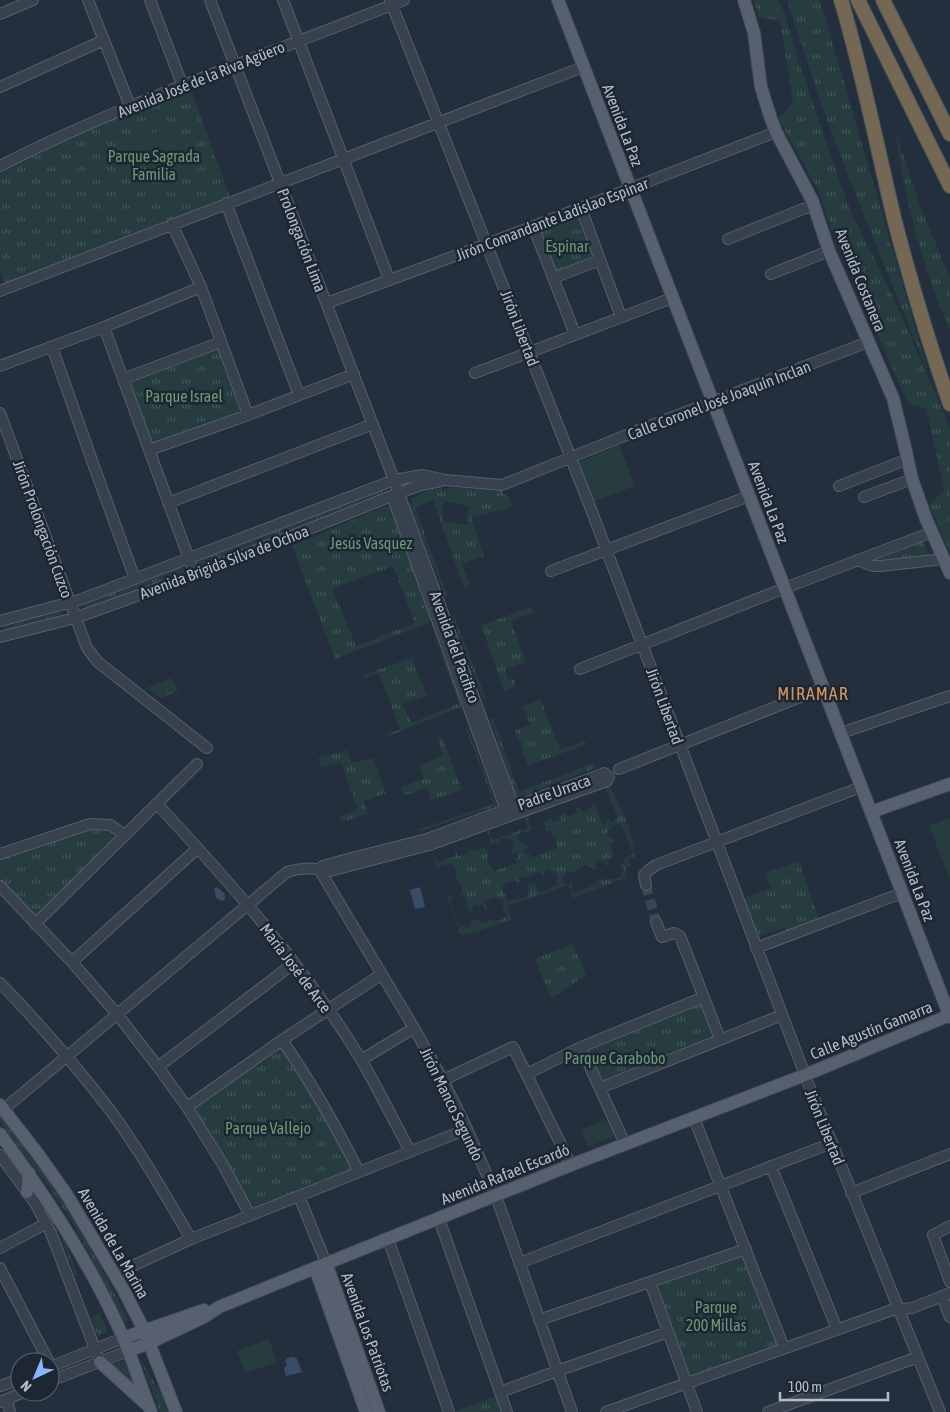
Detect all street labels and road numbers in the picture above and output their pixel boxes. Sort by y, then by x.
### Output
street label: Avenida José de la Riva Agüero [115,37,288,122]
street label: Avenida La Paz [599,81,647,169]
street label: Jirón Comandante Ladislao Espinar [453,173,651,265]
street label: Prolongación Lima [273,186,330,295]
street label: Avenida Costanera [832,226,890,334]
street label: Jirón Libertad [497,287,543,369]
street label: Calle Coronel José Joaquín Inclan [625,357,814,444]
street label: Jirón Prolongación Cuzco [9,458,76,601]
street label: Avenida La Paz [745,458,793,546]
street label: Avenida Brigida Silva de Ochoa [137,521,311,604]
street label: Avenida del Pacifico [426,589,484,705]
street label: Jirón Libertad [643,665,687,747]
street label: Padre Urraca [515,771,593,813]
street label: Avenida La Paz [891,836,939,924]
street label: María José de Arce [257,920,335,1016]
street label: Calle Agustín Gamarra [807,997,935,1064]
street label: Jirón Manco Segundo [416,1044,487,1164]
street label: Jirón Libertad [802,1087,848,1167]
street label: Avenida Rafael Escardó [438,1140,572,1208]
street label: Avenida de La Marina [75,1184,153,1302]
street label: Avenida Los Patriotas [338,1270,398,1394]

